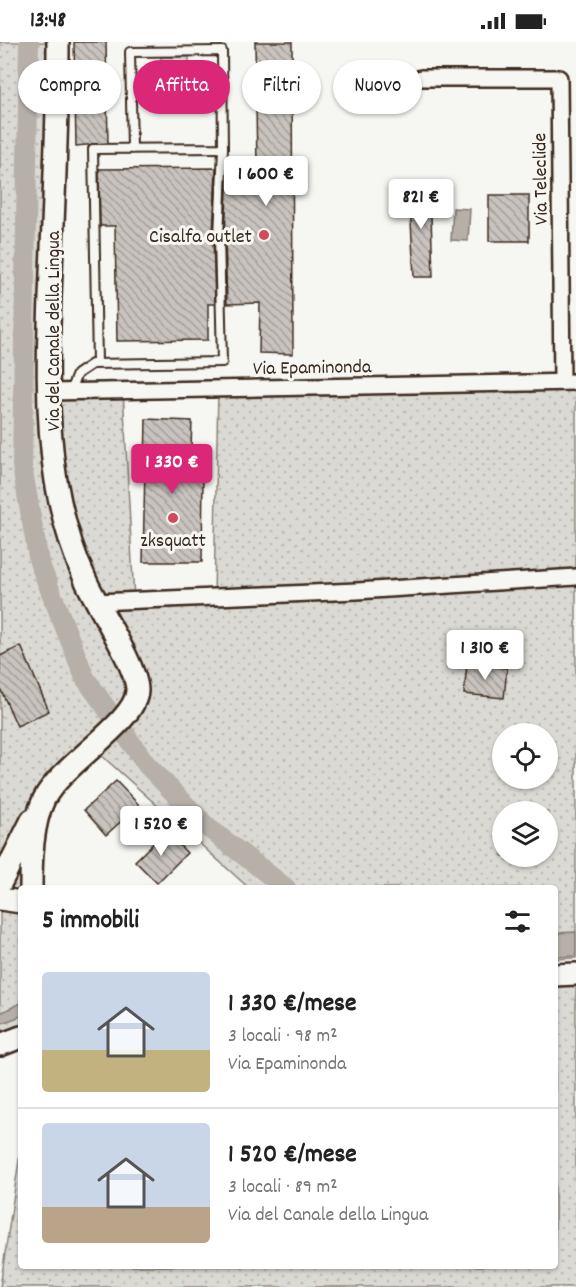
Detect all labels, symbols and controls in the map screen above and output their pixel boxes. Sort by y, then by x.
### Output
text: 13:48 [30,6,66,37]
chip: Compra [18,60,121,114]
chip: Affitta [133,60,230,114]
chip: Filtri [242,60,321,114]
chip: Nuovo [333,60,422,114]
street label: Via Teleclide [527,132,557,225]
pin: 1 600 € [211,156,321,207]
text: 1 600 € [238,161,294,189]
pin: 821 € [379,179,463,230]
text: 821 € [403,184,439,212]
place label: Cisalfa outlet [149,224,252,252]
marker: Cisalfa outlet [257,228,271,242]
street label: Via del Canale della Lingua [41,230,69,431]
street label: Via Epaminonda [253,354,372,384]
pin: 1 330 € [117,444,227,495]
text: 1 330 € [145,449,199,477]
marker: zksquatt [166,511,180,525]
place label: zksquatt [140,528,206,556]
pin: 1 310 € [430,630,540,681]
text: 1 310 € [461,635,509,663]
map controls [492,723,558,867]
button: locate [492,723,558,789]
button: layers [492,801,558,867]
pin: 1 520 € [106,806,216,857]
text: 1 520 € [134,811,188,839]
text: 5 immobili [42,903,139,940]
icon: filters [501,905,534,938]
text: 1 330 €/mese [228,986,356,1023]
icon: home [90,996,162,1068]
text: 3 locali · 98 m² [228,1023,337,1051]
text: Via Epaminonda [228,1051,346,1079]
text: 1 520 €/mese [228,1137,357,1174]
icon: home [90,1147,162,1219]
text: 3 locali · 89 m² [228,1174,337,1202]
text: Via del Canale della Lingua [228,1202,428,1230]

